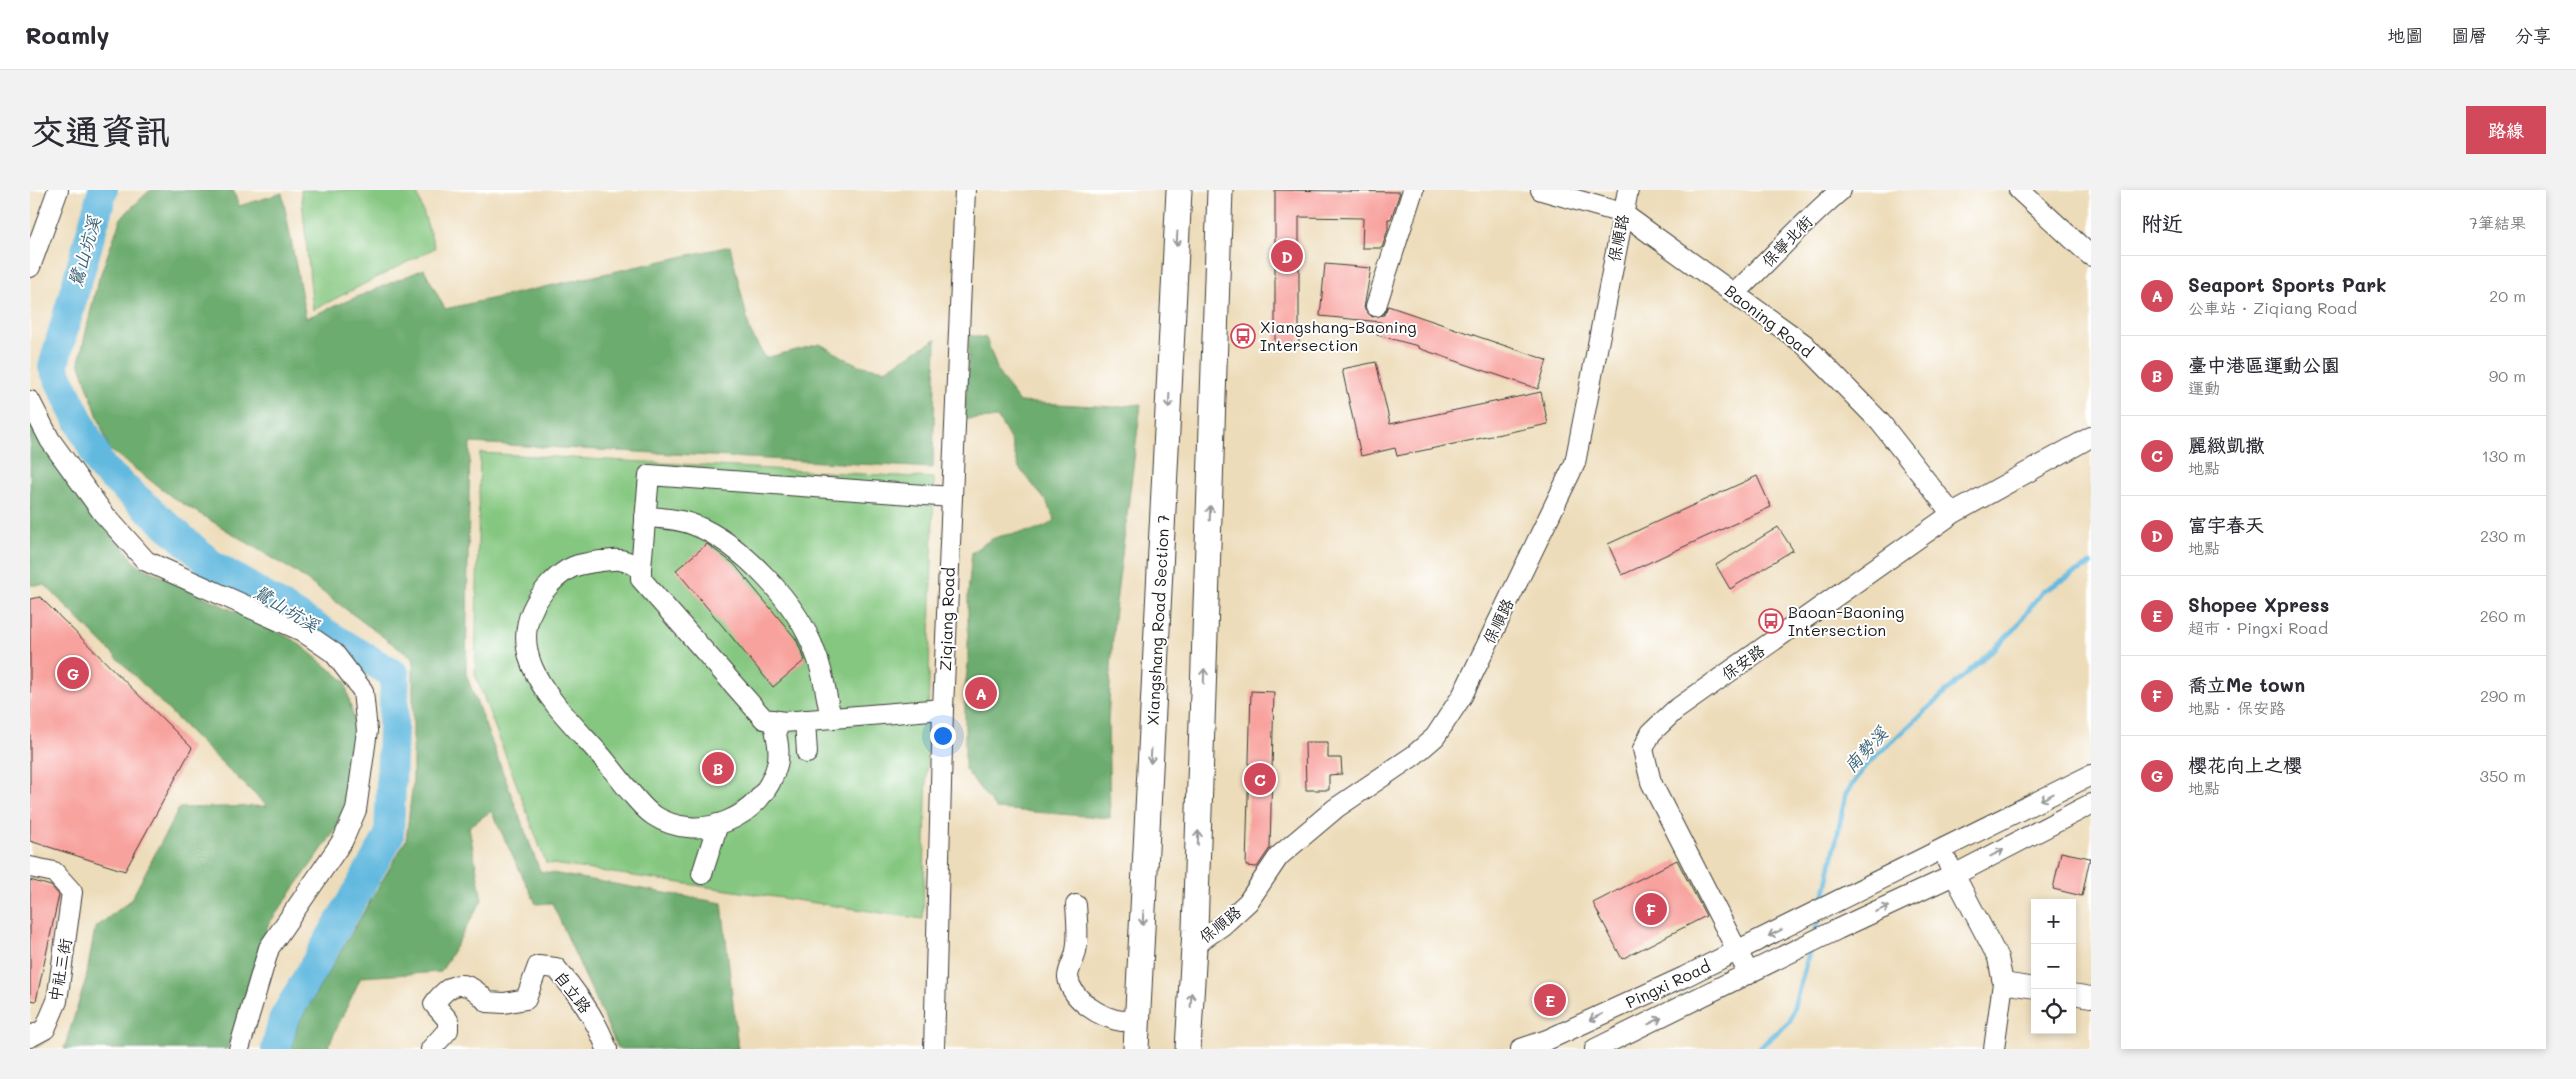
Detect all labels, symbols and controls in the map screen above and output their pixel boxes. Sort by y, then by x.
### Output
text: Roamly [25,19,109,50]
text: 地圖 [2387,23,2423,47]
text: 圖層 [2451,23,2487,47]
text: 分享 [2515,23,2551,47]
button: 路線 [2466,106,2546,154]
text: 交通資訊 [30,107,170,153]
text: 附近 [2141,209,2183,236]
street label: 保寧北街 [1757,210,1816,271]
street label: 保順路 [1603,212,1632,263]
text: 7筆結果 [2469,212,2526,233]
water label: 鷺山坑溪 [63,213,106,290]
one-way arrow [1172,230,1181,246]
pin: D [1271,237,1303,275]
text: Seaport Sports Park [2188,272,2387,297]
street label: Baoning Road [1721,280,1818,362]
text: A [2151,285,2163,306]
text: 20 m [2489,285,2526,306]
text: 公車站 · Ziqiang Road [2188,297,2357,318]
place label: Xiangshang-Baoning Intersection [1260,316,1417,355]
bus stop icon: Xiangshang-Baoning Intersection [1230,323,1256,349]
text: 臺中港區運動公園 [2188,352,2340,377]
text: B [2152,365,2162,386]
text: 90 m [2489,365,2526,386]
text: 運動 [2188,377,2220,398]
one-way arrow [1164,393,1173,409]
text: 麗緻凱撒 [2188,432,2264,457]
text: C [2151,445,2163,466]
text: 130 m [2482,445,2526,466]
text: 地點 [2188,457,2220,478]
one-way arrow [1205,505,1215,522]
text: 富宇春天 [2188,512,2264,537]
street label: Xiangshang Road Section 7 [1141,514,1174,726]
text: D [2151,525,2163,546]
text: 230 m [2480,525,2526,546]
text: 地點 [2188,537,2220,558]
street label: Ziqiang Road [934,567,959,671]
water label: 鷺山坑溪 [249,579,324,637]
text: Shopee Xpress [2188,592,2329,617]
street label: 保順路 [1478,595,1518,647]
place label: Baoan-Baoning Intersection [1788,601,1904,640]
text: E [2152,605,2162,626]
text: 260 m [2480,605,2526,626]
bus stop icon: Baoan-Baoning Intersection [1758,608,1784,634]
text: 超市 · Pingxi Road [2188,617,2328,638]
street label: 保安路 [1717,639,1768,684]
pin: G [57,654,89,692]
one-way arrow [1199,668,1209,684]
text: 喬立Me town [2188,672,2305,697]
pin: A [965,674,997,712]
text: F [2152,685,2162,706]
text: 290 m [2480,685,2526,706]
text: 地點 · 保安路 [2188,697,2285,718]
water label: 南勢溪 [1838,721,1893,777]
your location [930,723,956,749]
one-way arrow [1146,747,1155,763]
pin: B [702,749,734,787]
text: 櫻花向上之櫻 [2188,752,2302,777]
pin: C [1244,760,1276,798]
text: G [2151,765,2163,786]
text: 350 m [2480,765,2526,786]
text: 地點 [2188,777,2220,798]
one-way arrow [2040,792,2055,802]
one-way arrow [1193,830,1203,846]
one-way arrow [1989,848,2004,857]
pin: F [1635,890,1667,928]
map controls [2031,899,2076,1034]
button: + [2031,899,2076,944]
street label: 保順路 [1194,900,1245,947]
one-way arrow [1874,903,1889,913]
one-way arrow [1138,910,1147,926]
one-way arrow [1767,928,1782,938]
street label: 中社三街 [44,937,75,1003]
button: − [2031,944,2076,989]
street label: Pingxi Road [1622,955,1713,1012]
street label: 自立路 [550,966,596,1017]
pin: E [1534,981,1566,1019]
button: locate [2031,989,2076,1034]
one-way arrow [1186,993,1195,1009]
one-way arrow [1589,1013,1604,1023]
one-way arrow [1647,1016,1662,1025]

